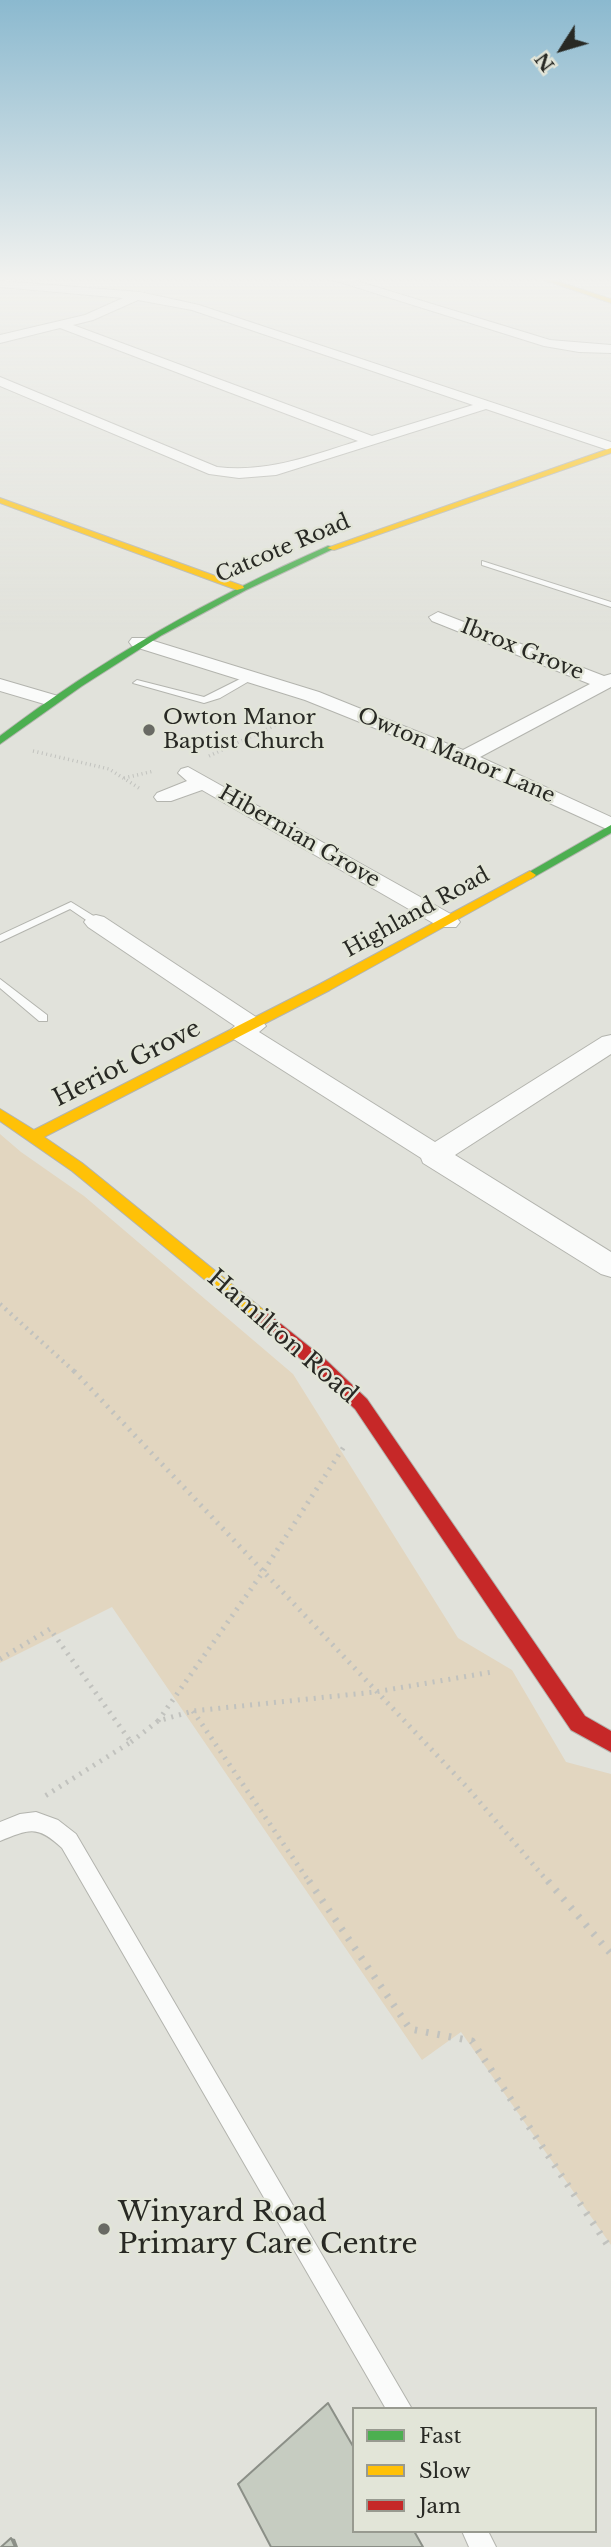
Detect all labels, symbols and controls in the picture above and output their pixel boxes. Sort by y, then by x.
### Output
north arrow [527,14,597,84]
text: N [530,48,559,76]
street label: Catcote Road [212,509,354,589]
street label: Ibrox Grove [457,614,587,686]
street label: Owton Manor Lane [353,703,559,809]
place label: Owton Manor Baptist Church [163,705,324,755]
marker: Owton Manor Baptist Church [141,722,157,738]
street label: Hibernian Grove [214,781,384,893]
street label: Highland Road [340,863,494,963]
street label: Heriot Grove [48,1014,206,1114]
street label: Hamilton Road [201,1264,363,1410]
place label: Winyard Road Primary Care Centre [118,2196,418,2262]
marker: Winyard Road Primary Care Centre [96,2221,112,2237]
legend [352,2407,597,2533]
text: Fast [419,2423,461,2449]
text: Slow [419,2458,471,2484]
text: Jam [419,2493,461,2519]

